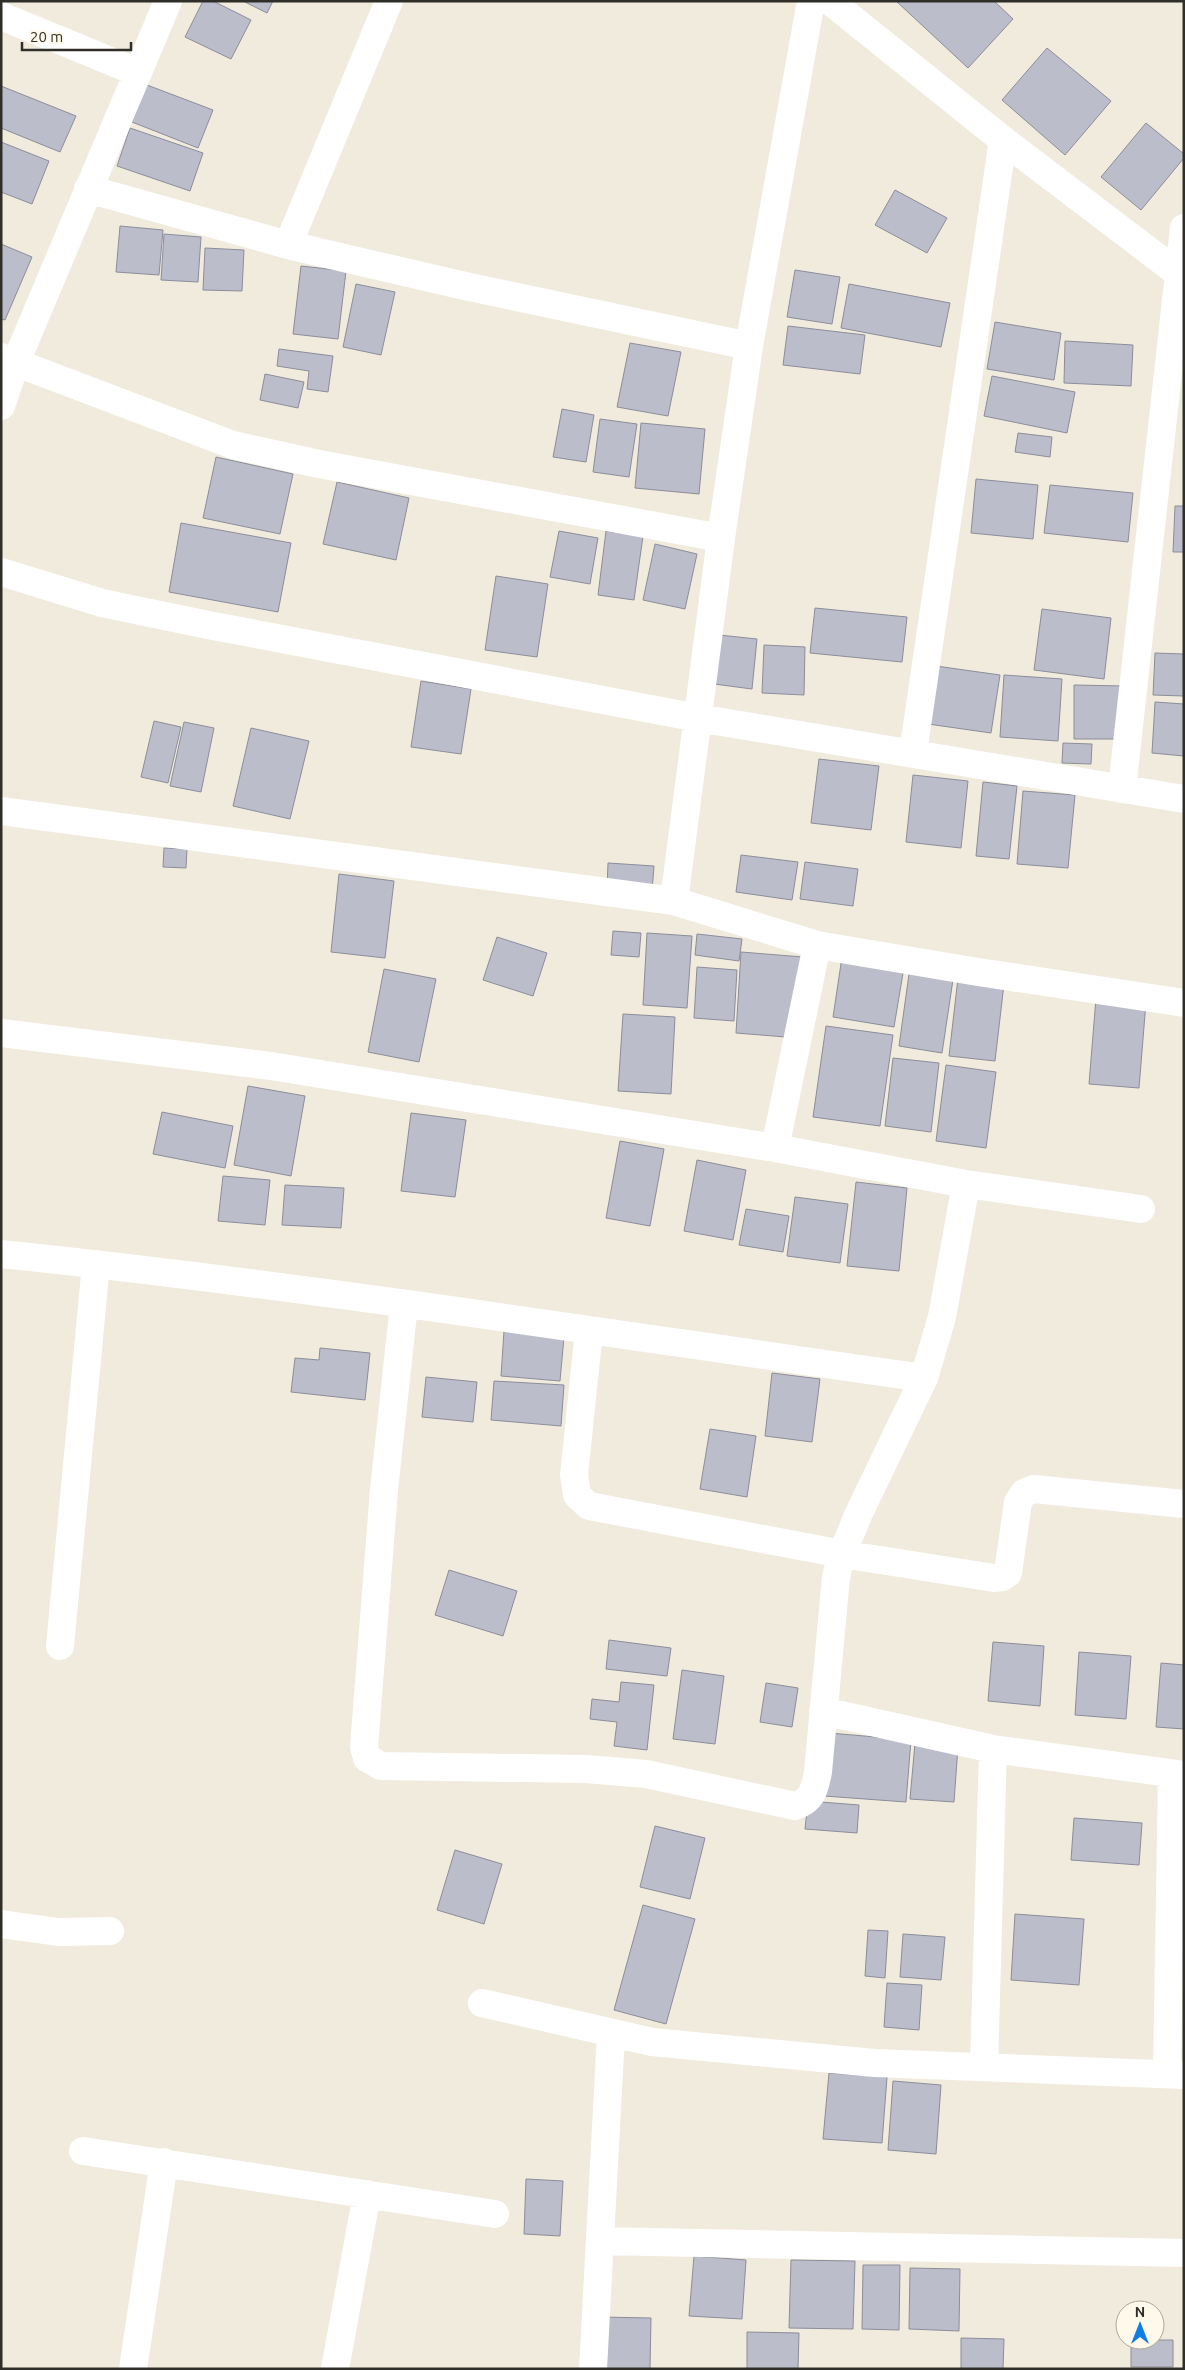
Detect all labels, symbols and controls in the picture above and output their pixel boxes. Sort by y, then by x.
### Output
scale bar [22,20,131,52]
text: 20 m [30,28,63,45]
north arrow [1115,2300,1165,2350]
text: N [1135,2304,1145,2320]

